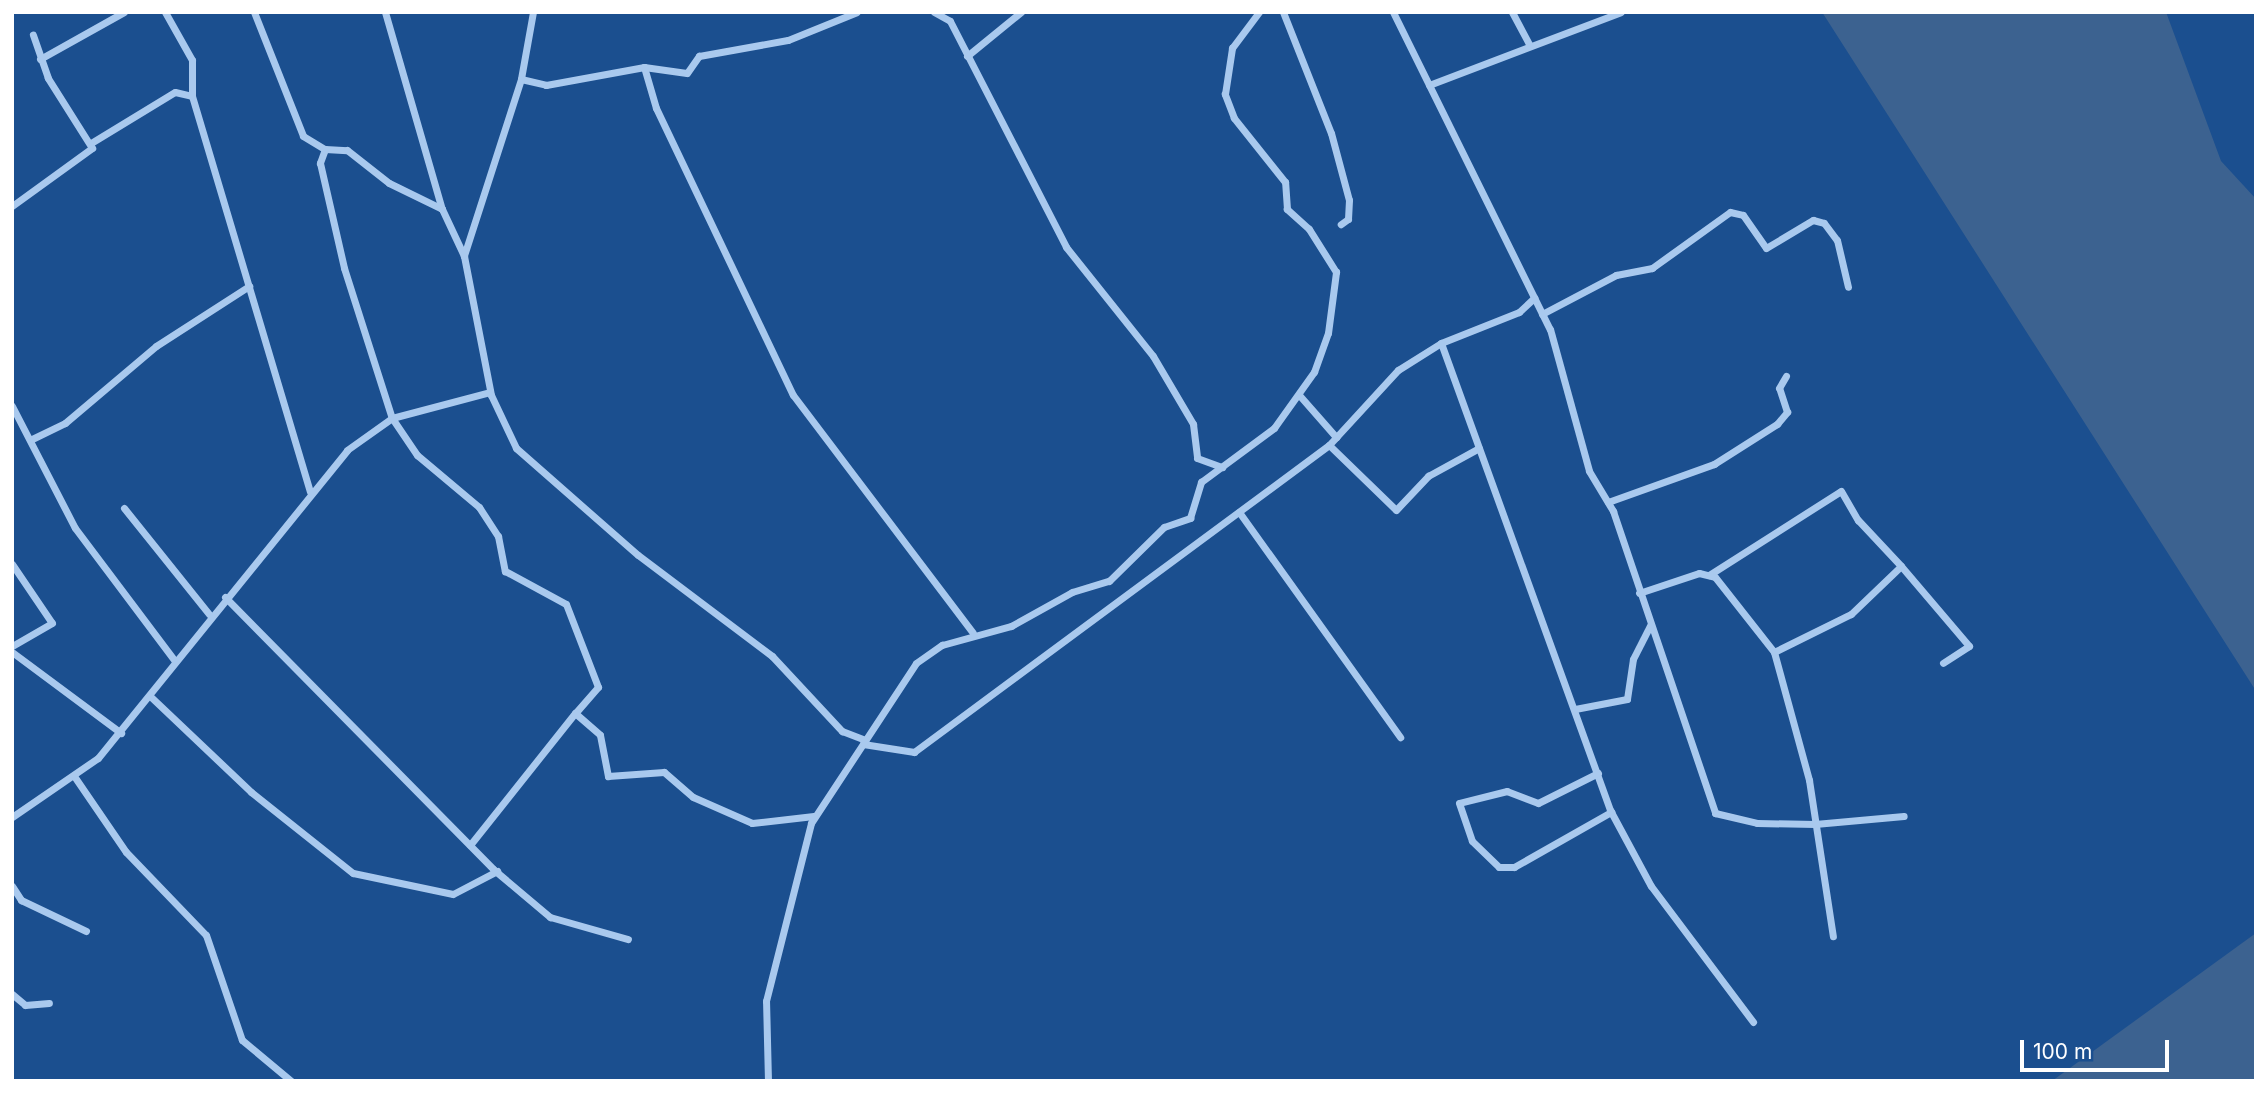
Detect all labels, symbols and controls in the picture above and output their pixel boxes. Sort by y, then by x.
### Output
scale bar [2023,1026,2172,1070]
text: 100 m [2033,1039,2092,1064]

